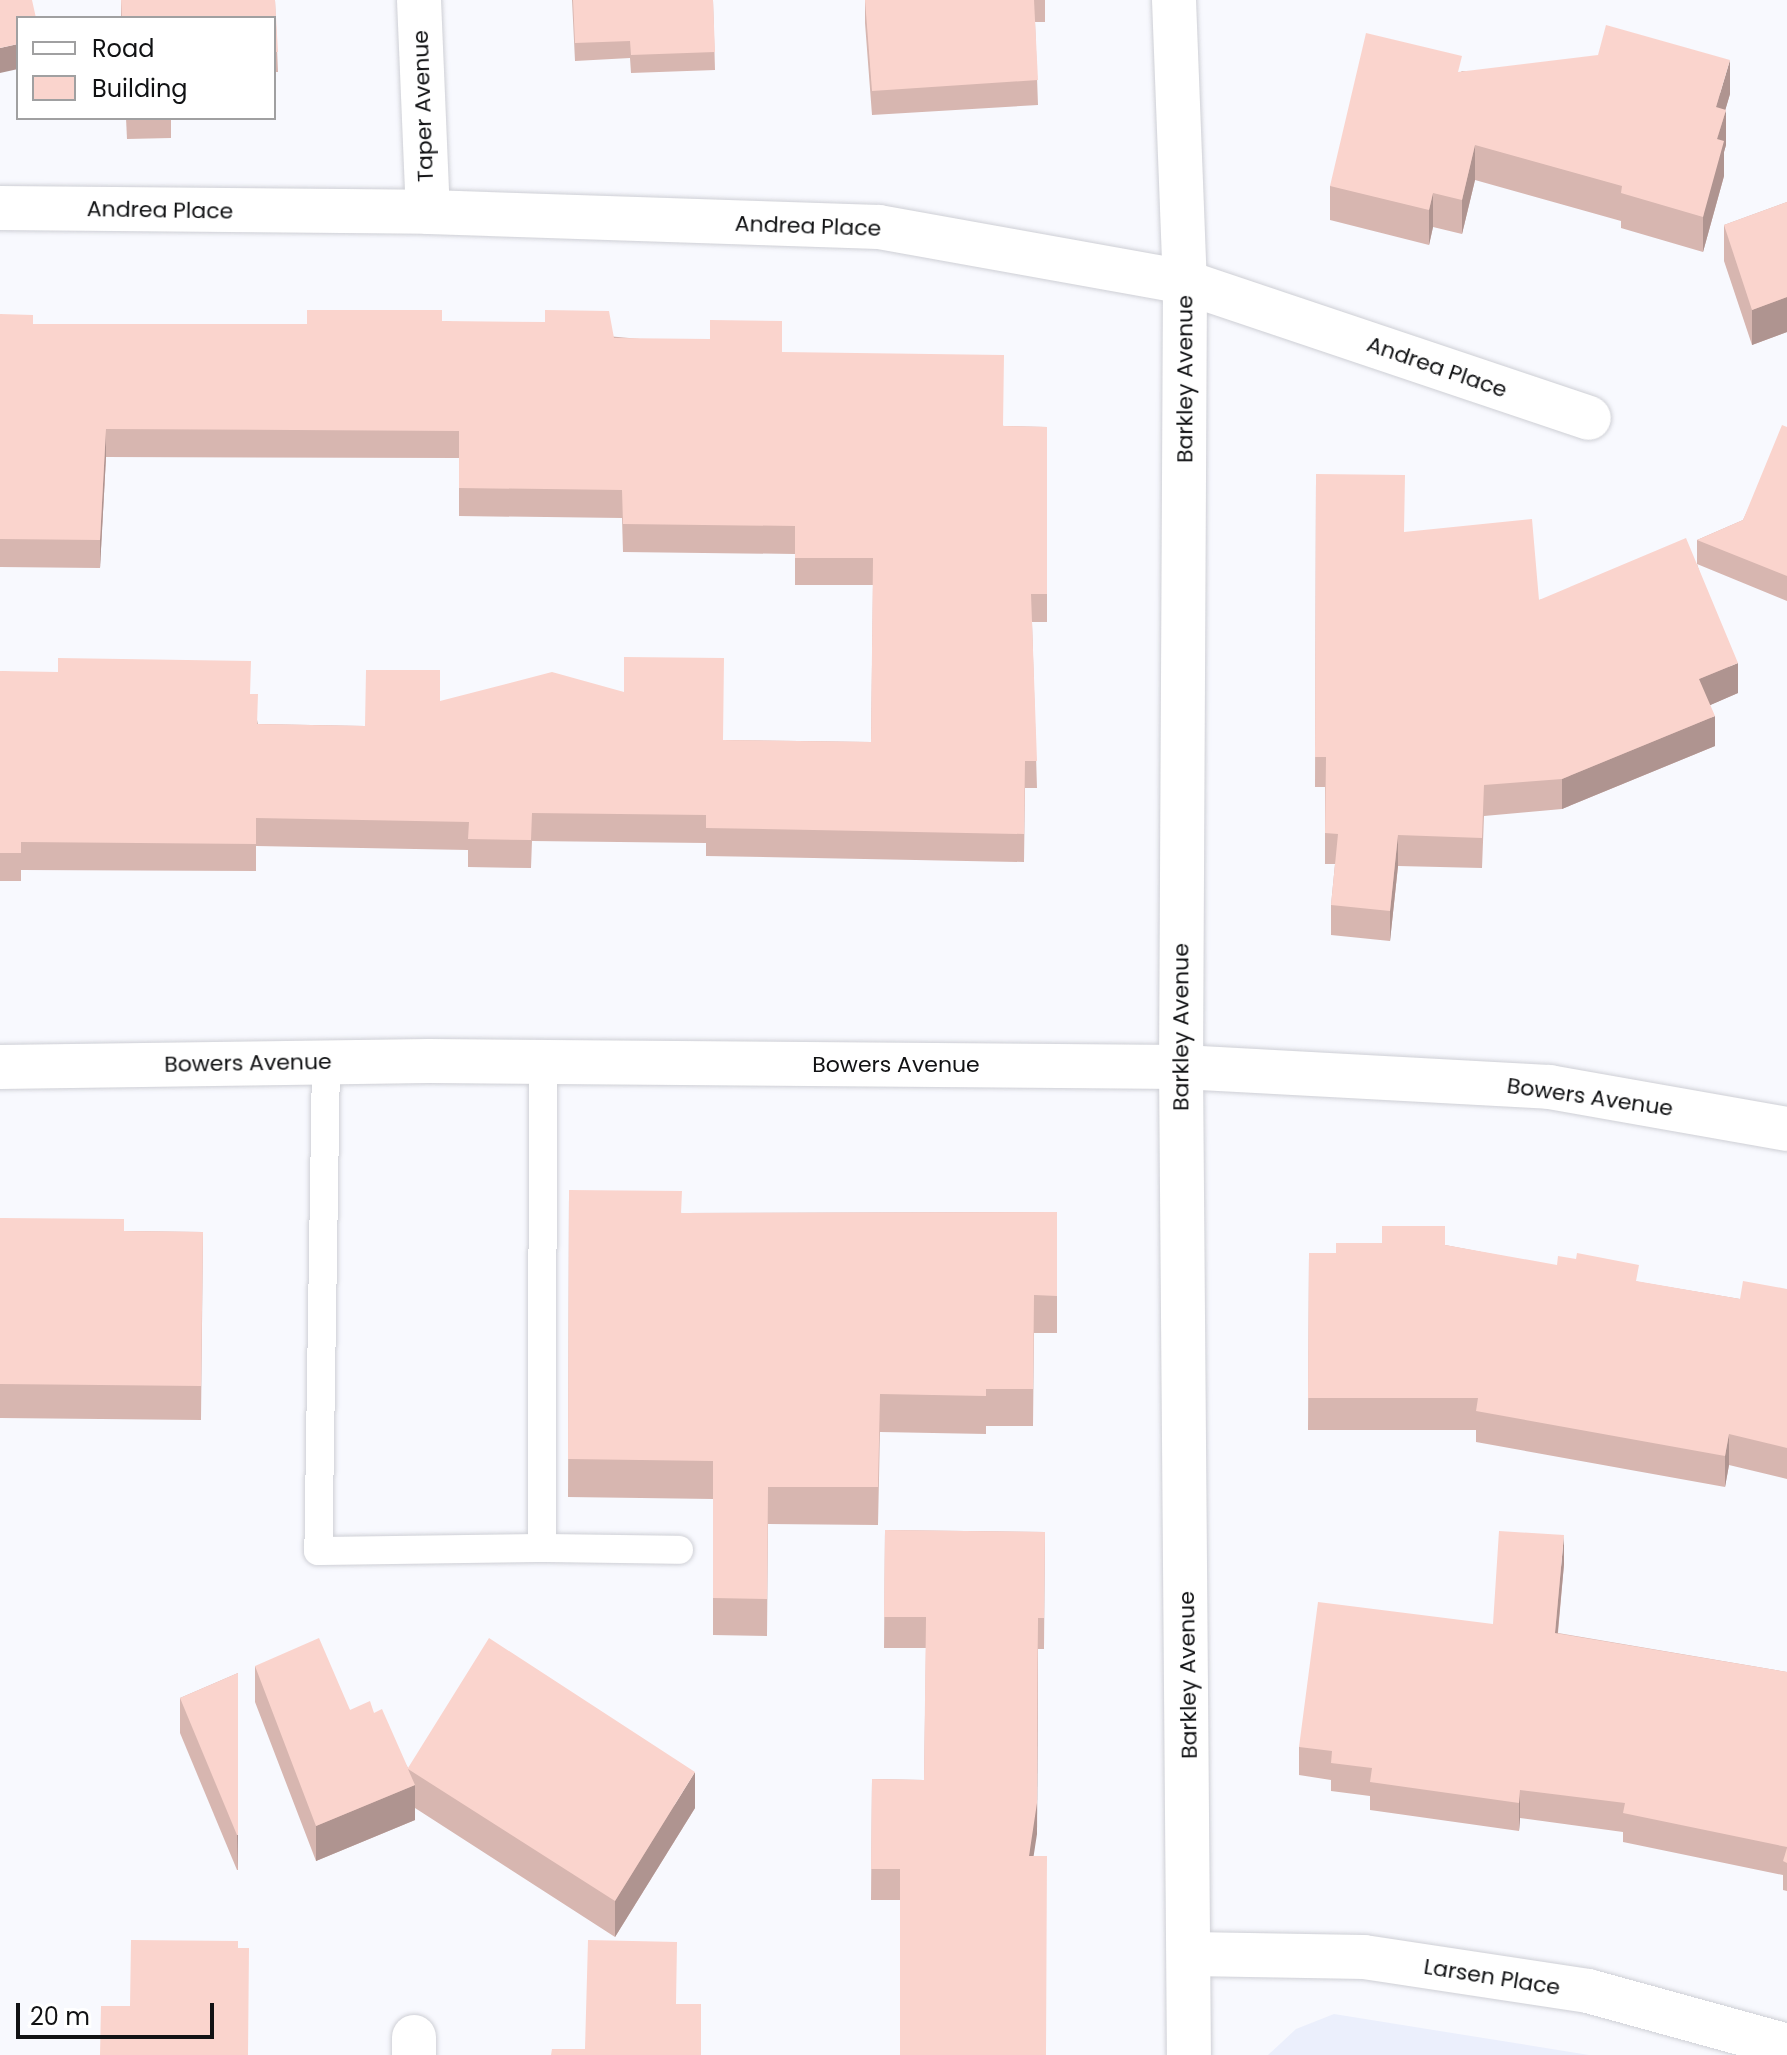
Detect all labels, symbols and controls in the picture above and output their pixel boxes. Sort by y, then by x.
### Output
legend [16,16,276,120]
street label: Taper Avenue [407,30,439,182]
text: Road [92,32,154,65]
text: Building [92,72,188,105]
street label: Andrea Place [87,196,233,224]
street label: Andrea Place [734,210,882,242]
street label: Barkley Avenue [1172,295,1198,463]
street label: Andrea Place [1363,331,1511,403]
street label: Barkley Avenue [1168,943,1194,1111]
street label: Bowers Avenue [164,1048,332,1078]
street label: Bowers Avenue [812,1052,980,1078]
street label: Bowers Avenue [1505,1072,1675,1122]
street label: Barkley Avenue [1173,1591,1203,1759]
street label: Larsen Place [1422,1953,1562,2001]
scale bar [20,1987,218,2037]
text: 20 m [30,2000,90,2033]

